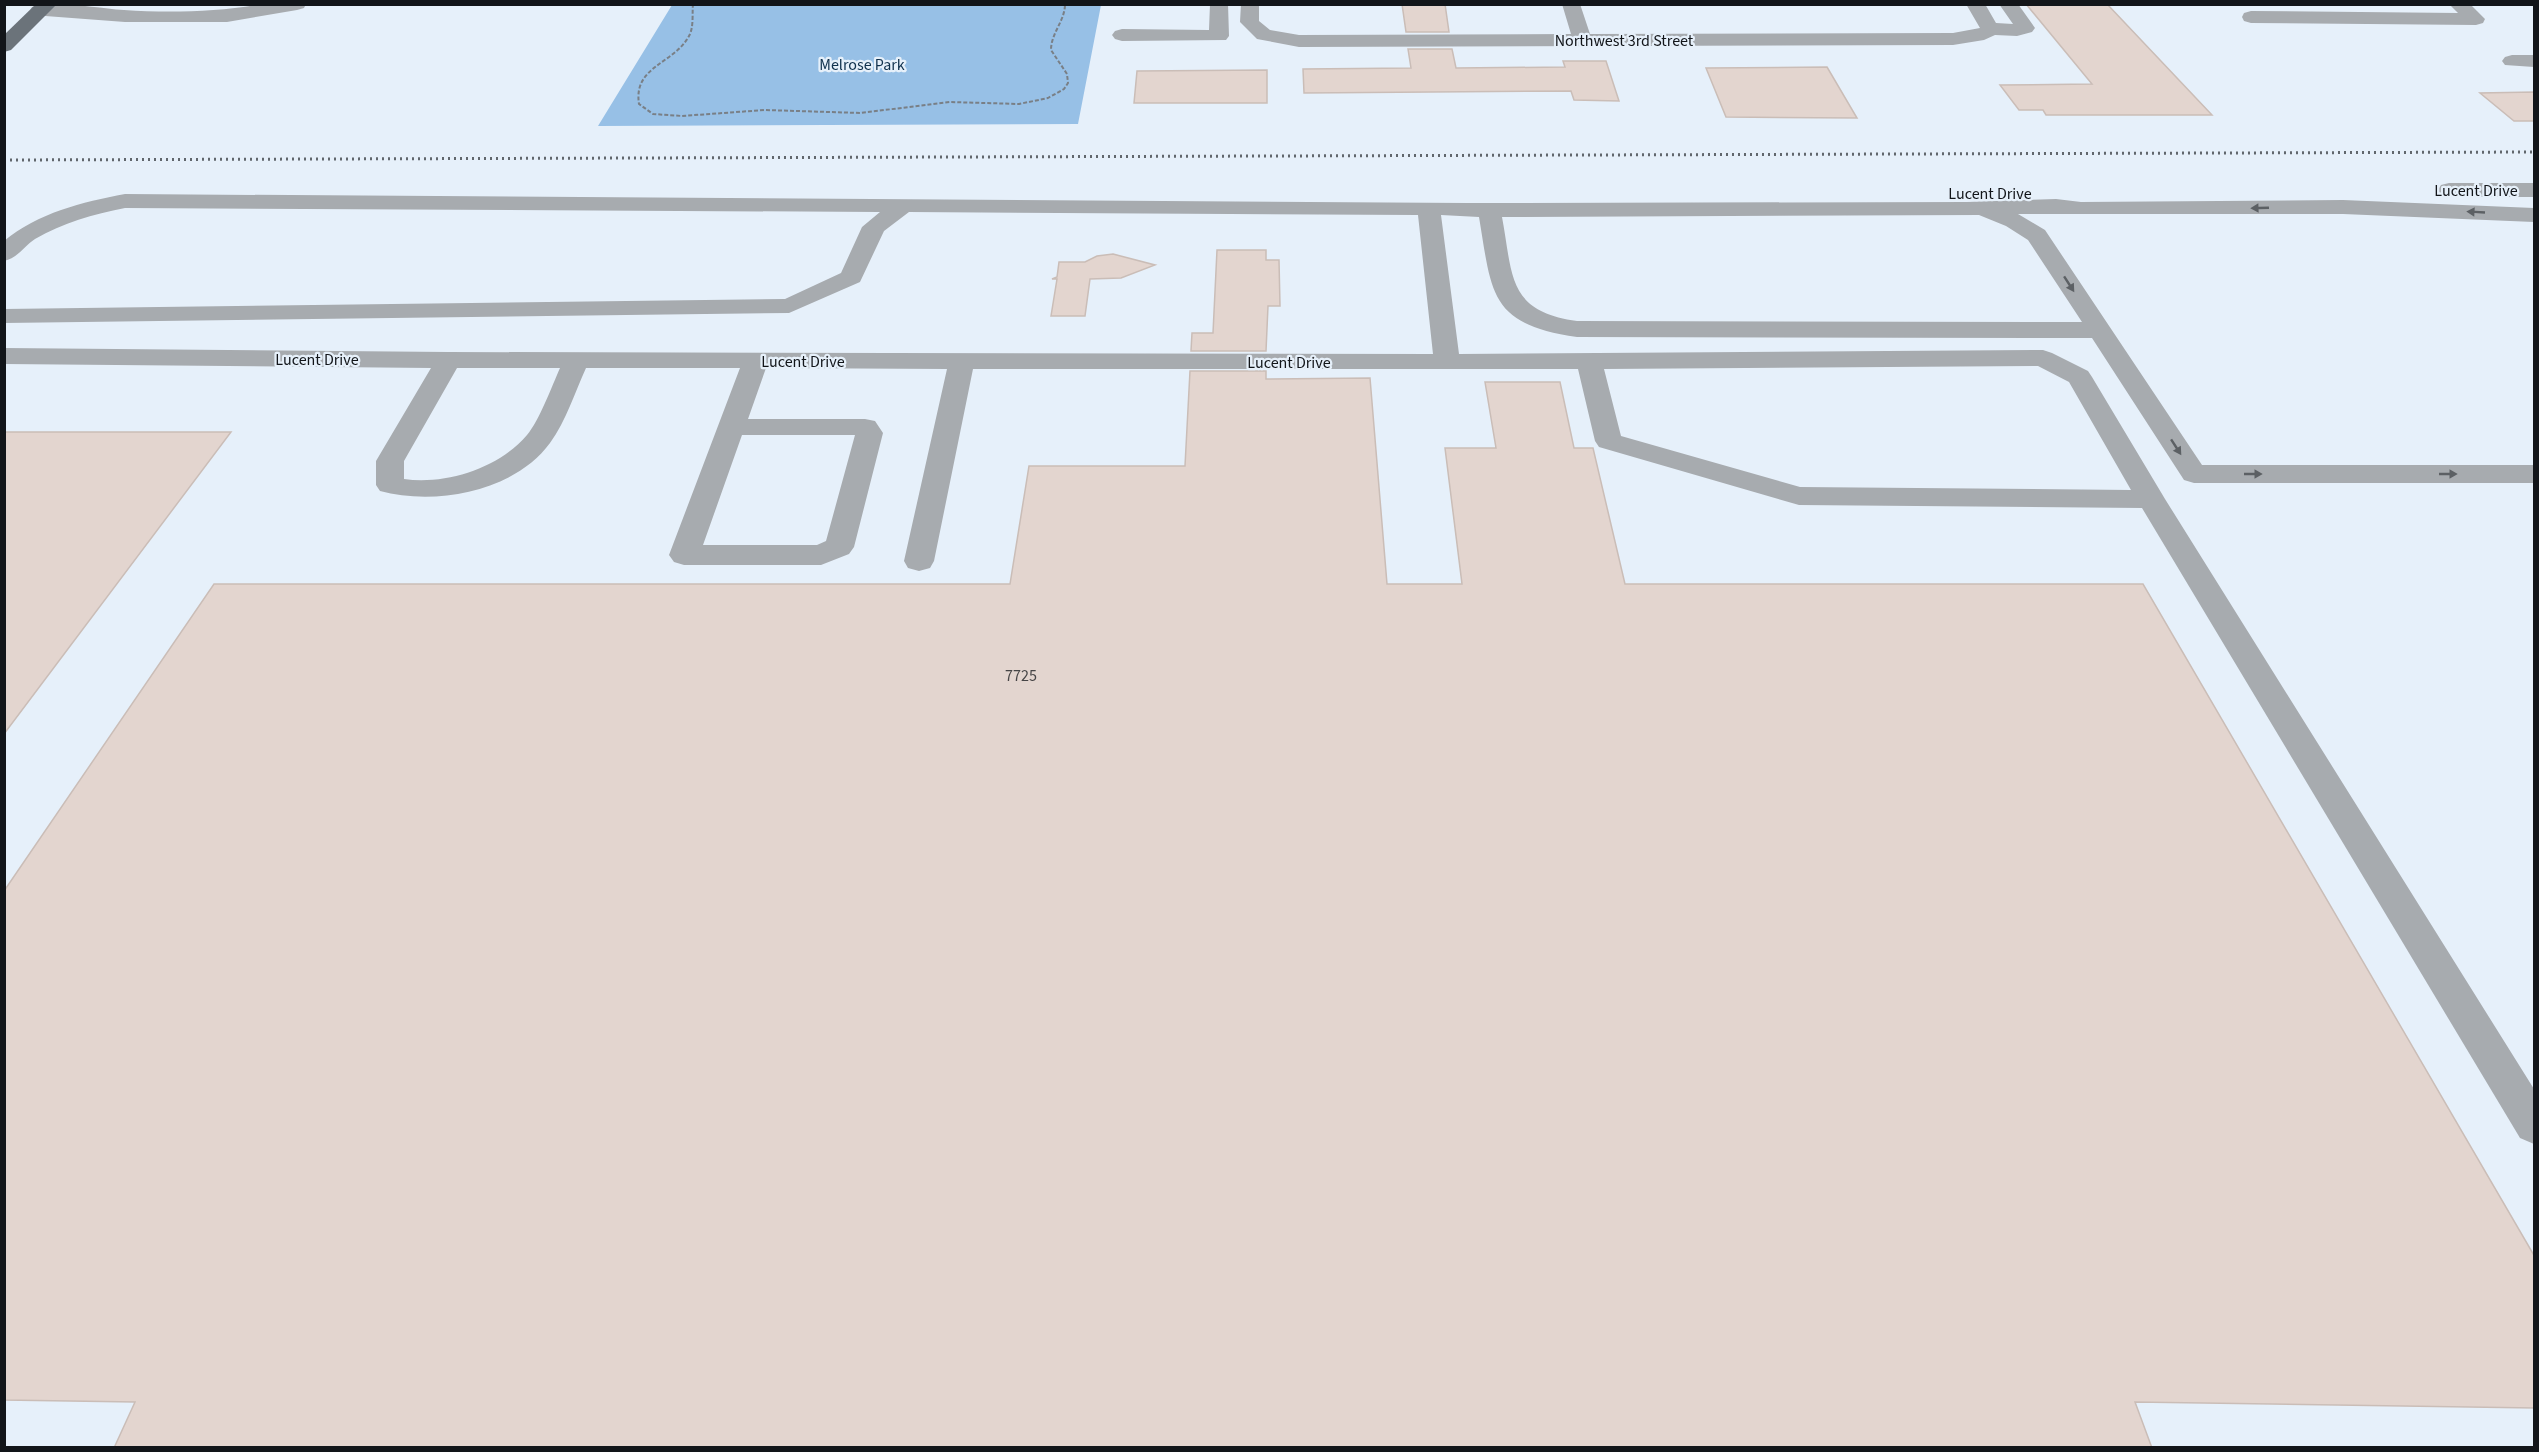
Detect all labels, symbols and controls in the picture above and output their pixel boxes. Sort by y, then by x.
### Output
street label: Northwest 3rd Street [1555,30,1694,52]
park label: Melrose Park [819,54,905,76]
street label: Lucent Drive [2434,180,2518,202]
street label: Lucent Drive [1948,183,2032,205]
one-way arrow [2251,203,2270,213]
one-way arrow [2467,208,2486,217]
one-way arrow [2064,276,2075,292]
street label: Lucent Drive [275,349,359,371]
street label: Lucent Drive [761,351,845,373]
street label: Lucent Drive [1247,352,1331,374]
one-way arrow [2170,439,2181,455]
one-way arrow [2243,469,2262,479]
one-way arrow [2438,469,2457,479]
house number: 7725 [1005,665,1037,687]

